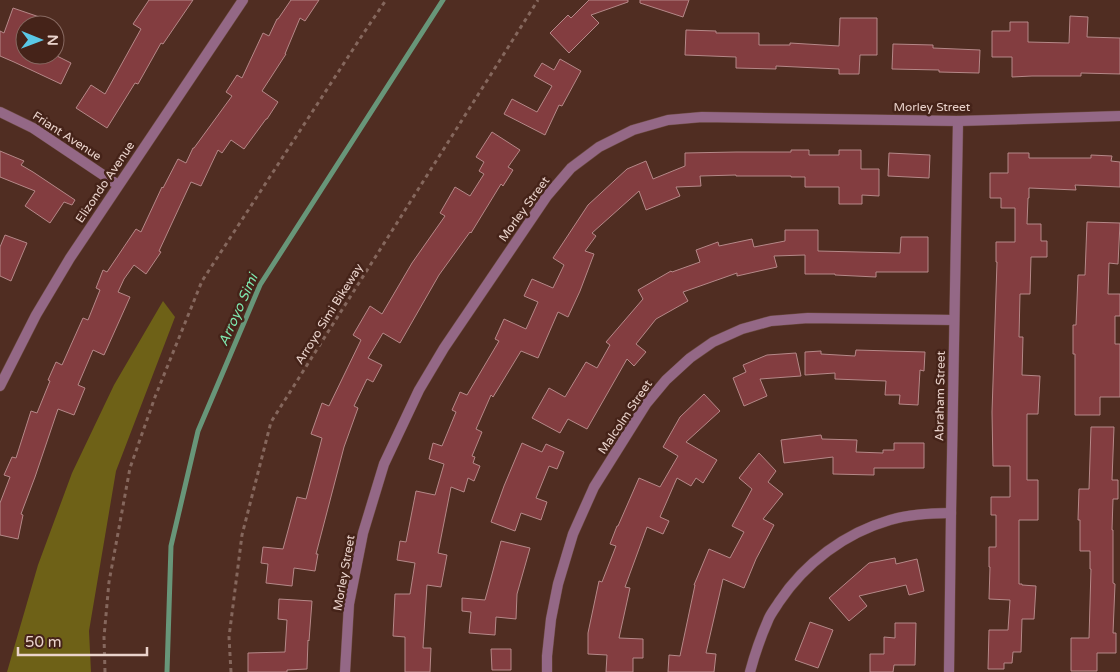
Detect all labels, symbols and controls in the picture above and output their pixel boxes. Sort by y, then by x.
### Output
north arrow [15,15,65,65]
text: N [44,34,61,46]
street label: Morley Street [894,100,971,114]
street label: Friant Avenue [30,109,104,164]
street label: Elizondo Avenue [73,138,138,225]
street label: Morley Street [496,173,553,244]
street label: Arroyo Simi Bikeway [292,261,366,367]
water label: Arroyo Simi [215,270,262,349]
street label: Abraham Street [932,350,948,441]
street label: Malcolm Street [595,377,655,457]
street label: Morley Street [330,534,358,612]
scale bar [18,624,146,656]
text: 50 m [25,633,62,651]

